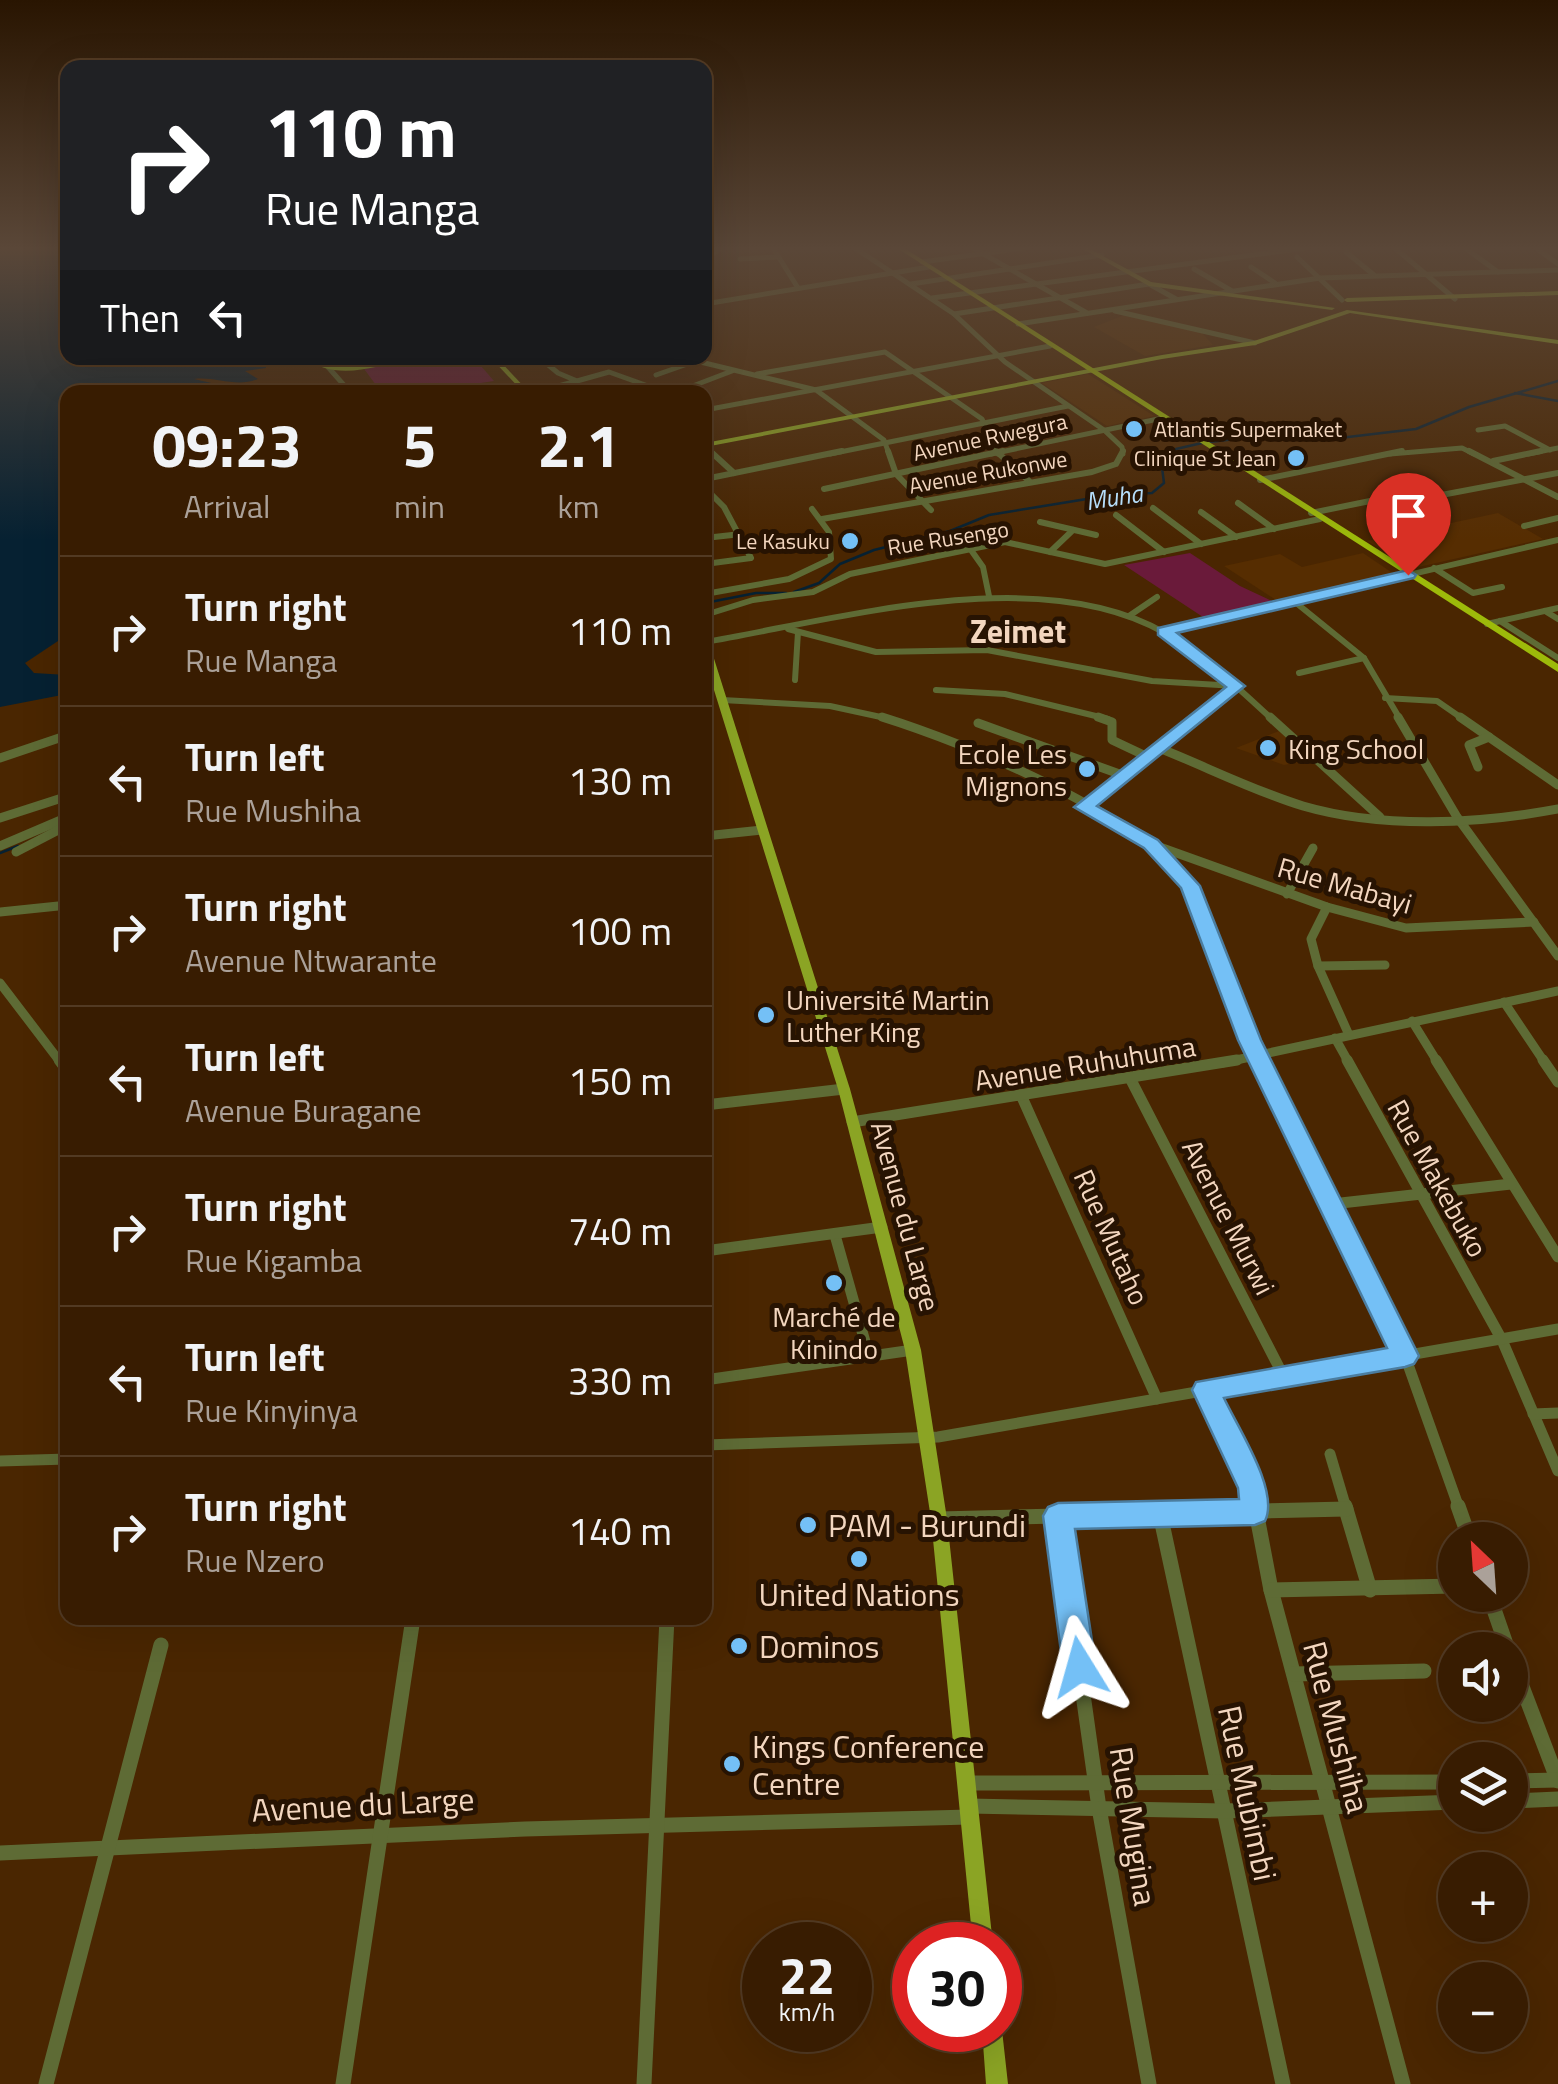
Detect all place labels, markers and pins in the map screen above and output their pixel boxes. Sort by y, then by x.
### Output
place label: Atlantis Supermaket [1154,412,1343,446]
marker: Atlantis Supermaket [1123,418,1145,440]
place label: Clinique St Jean [1134,441,1276,475]
marker: Clinique St Jean [1285,447,1307,469]
pin [1366,473,1451,576]
place label: Le Kasuku [736,524,830,558]
marker: Le Kasuku [839,530,861,552]
place label: King School [1288,727,1424,770]
place label: Ecole Les Mignons [958,732,1067,807]
marker: King School [1257,737,1279,759]
marker: Ecole Les Mignons [1076,758,1098,780]
place label: Université Martin Luther King [786,978,990,1053]
marker: Université Martin Luther King [755,1004,777,1026]
marker: Marché de Kinindo [823,1272,845,1294]
place label: Marché de Kinindo [772,1295,896,1370]
place label: PAM - Burundi [828,1501,1026,1549]
marker: PAM - Burundi [797,1514,819,1536]
marker: United Nations [848,1548,870,1570]
place label: United Nations [758,1570,960,1618]
place label: Dominos [759,1622,879,1670]
marker: Dominos [728,1635,750,1657]
place label: Kings Conference Centre [752,1722,984,1807]
marker: Kings Conference Centre [721,1753,743,1775]

